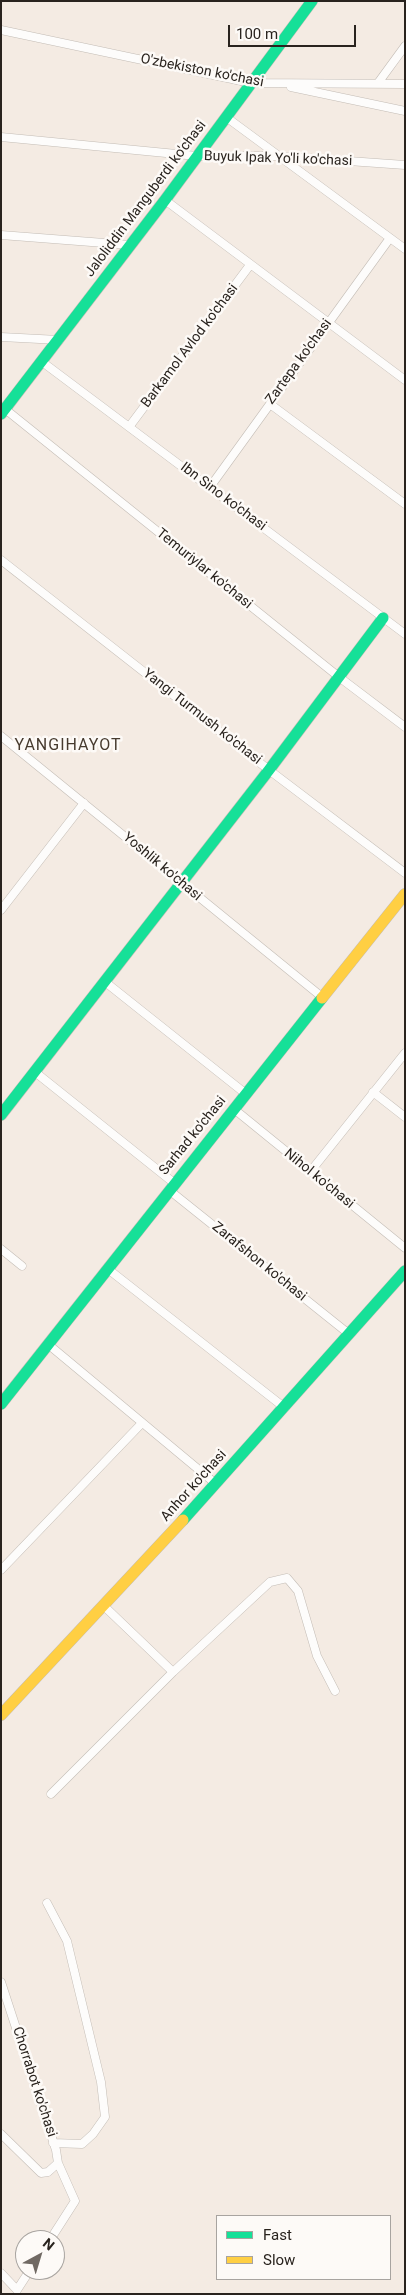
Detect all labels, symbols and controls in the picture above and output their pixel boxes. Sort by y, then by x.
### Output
scale bar [231,15,358,47]
text: 100 m [236,25,278,43]
street label: O'zbekiston ko'chasi [139,51,265,91]
street label: Jaloliddin Manguberdi ko'chasi [82,118,210,280]
street label: Buyuk Ipak Yo'li ko'chasi [204,148,352,170]
street label: Barkamol Avlod ko'chasi [138,281,242,411]
street label: Zartepa ko'chasi [262,316,336,408]
street label: Ibn Sino ko'chasi [177,459,269,535]
street label: Temuriylar ko'chasi [153,525,255,613]
street label: Yangi Turmush ko'chasi [139,665,265,769]
district label: YANGIHAYOT [13,736,123,756]
street label: Yoshlik ko'chasi [119,829,205,905]
street label: Sarhad ko'chasi [156,1093,230,1179]
street label: Nihol ko'chasi [281,1146,357,1212]
street label: Zarafshon ko'chasi [208,1219,310,1305]
street label: Anhor ko'chasi [158,1447,230,1525]
street label: Chorrabot ko'chasi [8,2025,60,2139]
legend [216,2215,391,2280]
text: Fast [263,2226,292,2244]
north arrow [15,2230,65,2280]
text: N [40,2235,58,2253]
text: Slow [263,2251,295,2269]

